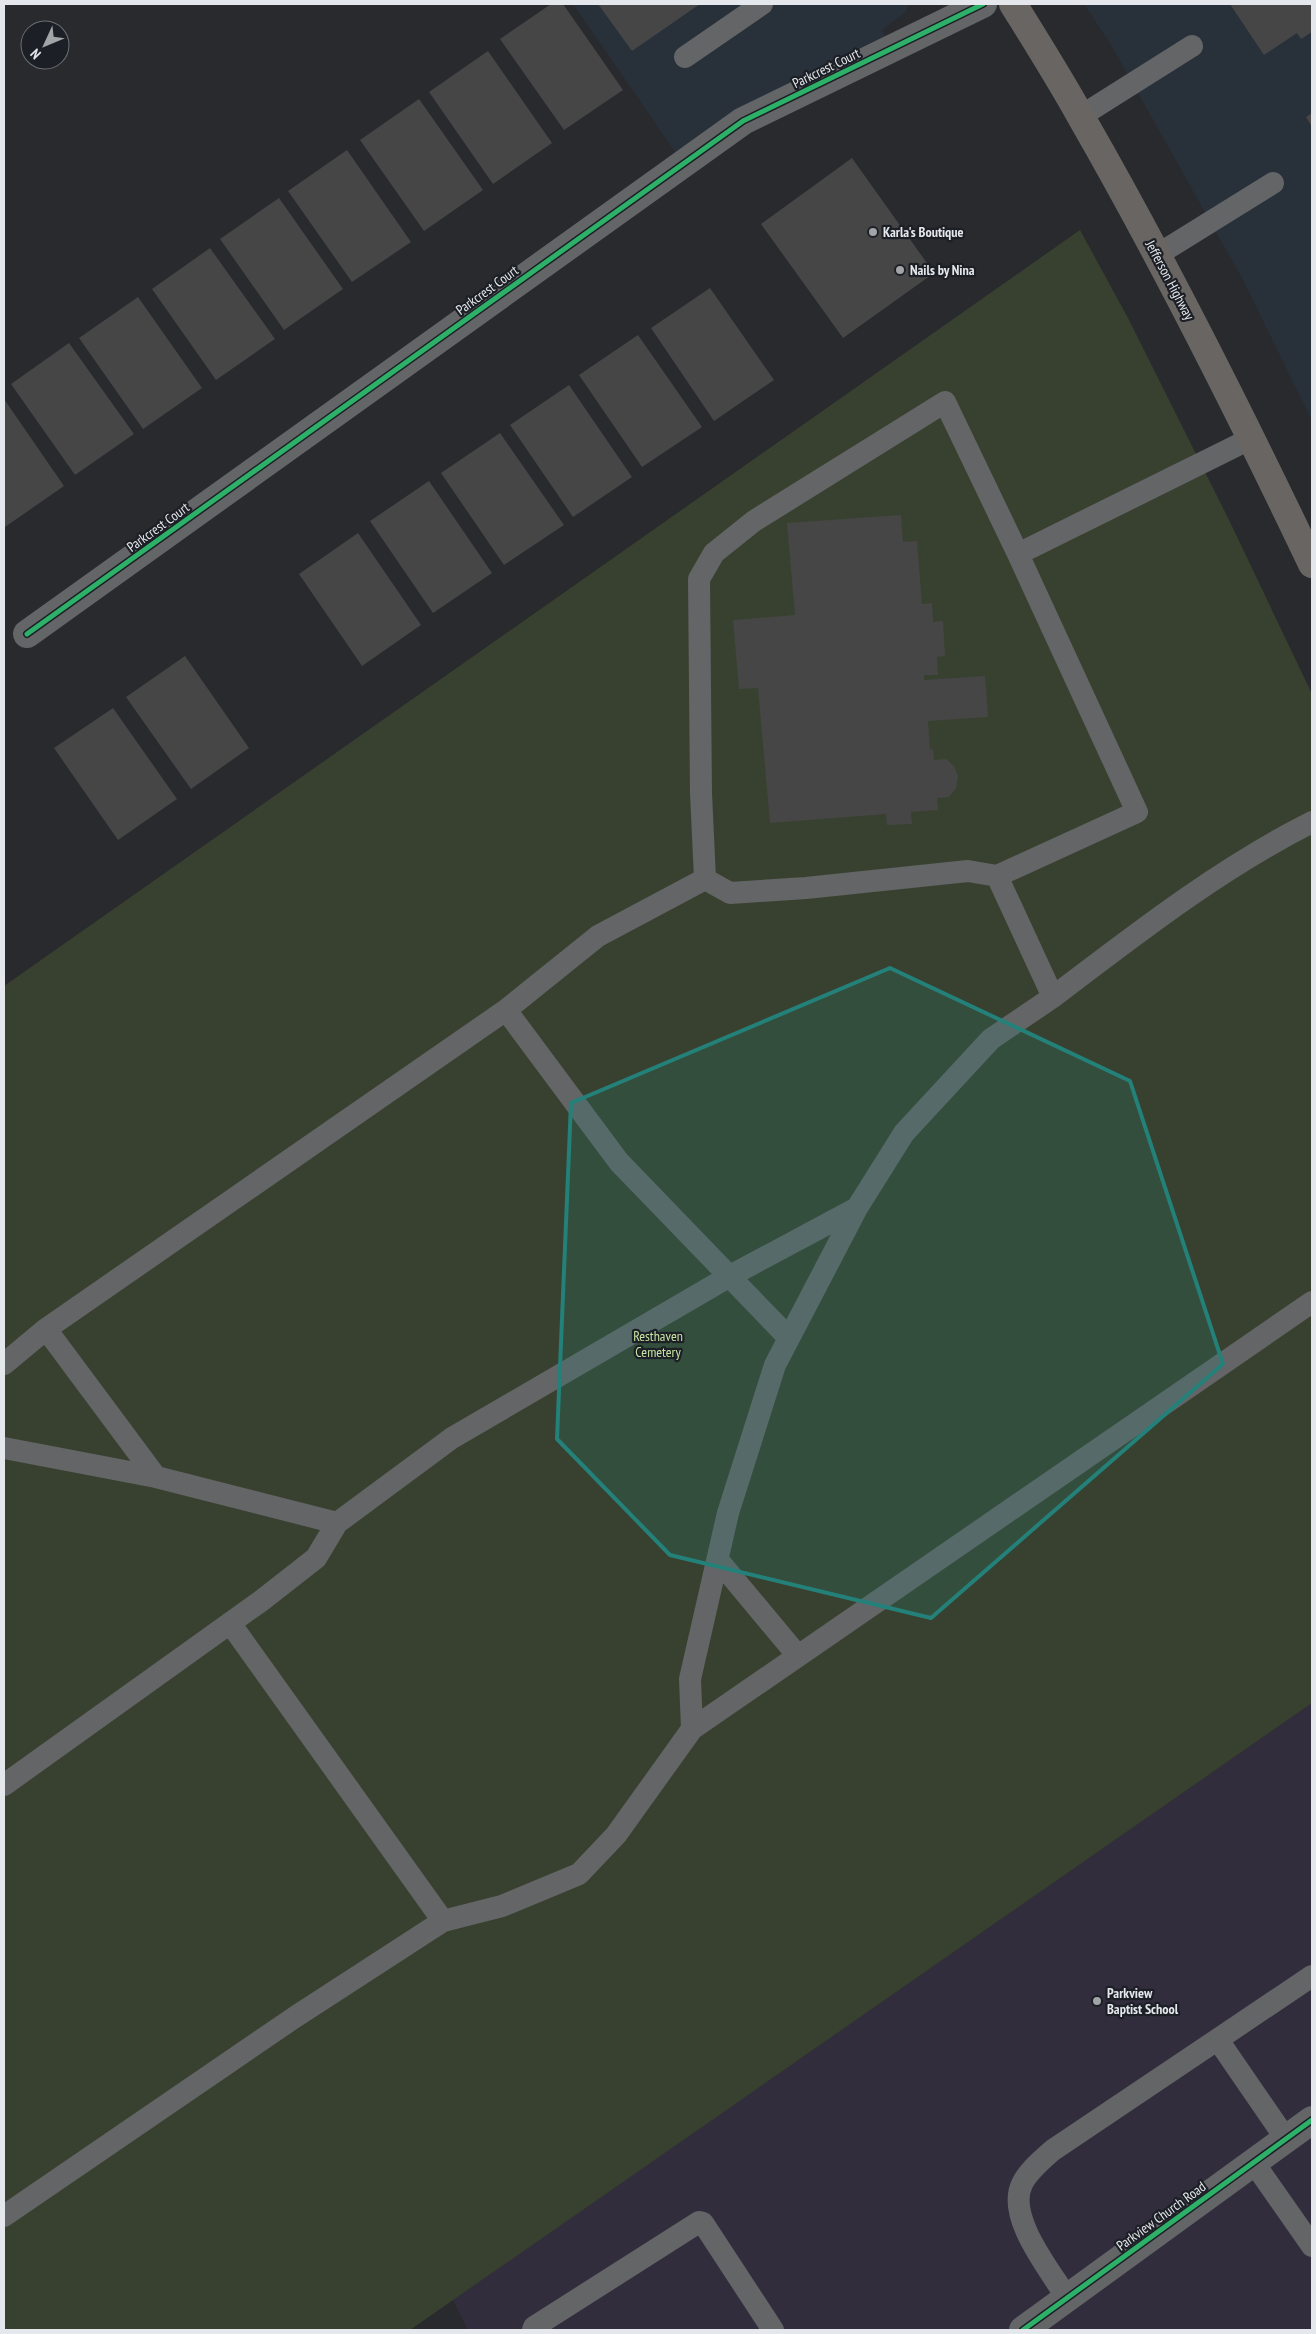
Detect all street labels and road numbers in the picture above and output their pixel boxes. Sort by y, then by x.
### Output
street label: Parkcrest Court [789,44,863,92]
street label: Jefferson Highway [1141,236,1199,324]
street label: Parkcrest Court [452,261,522,319]
street label: Parkcrest Court [123,498,193,556]
street label: Parkview Church Road [1113,2177,1209,2255]

